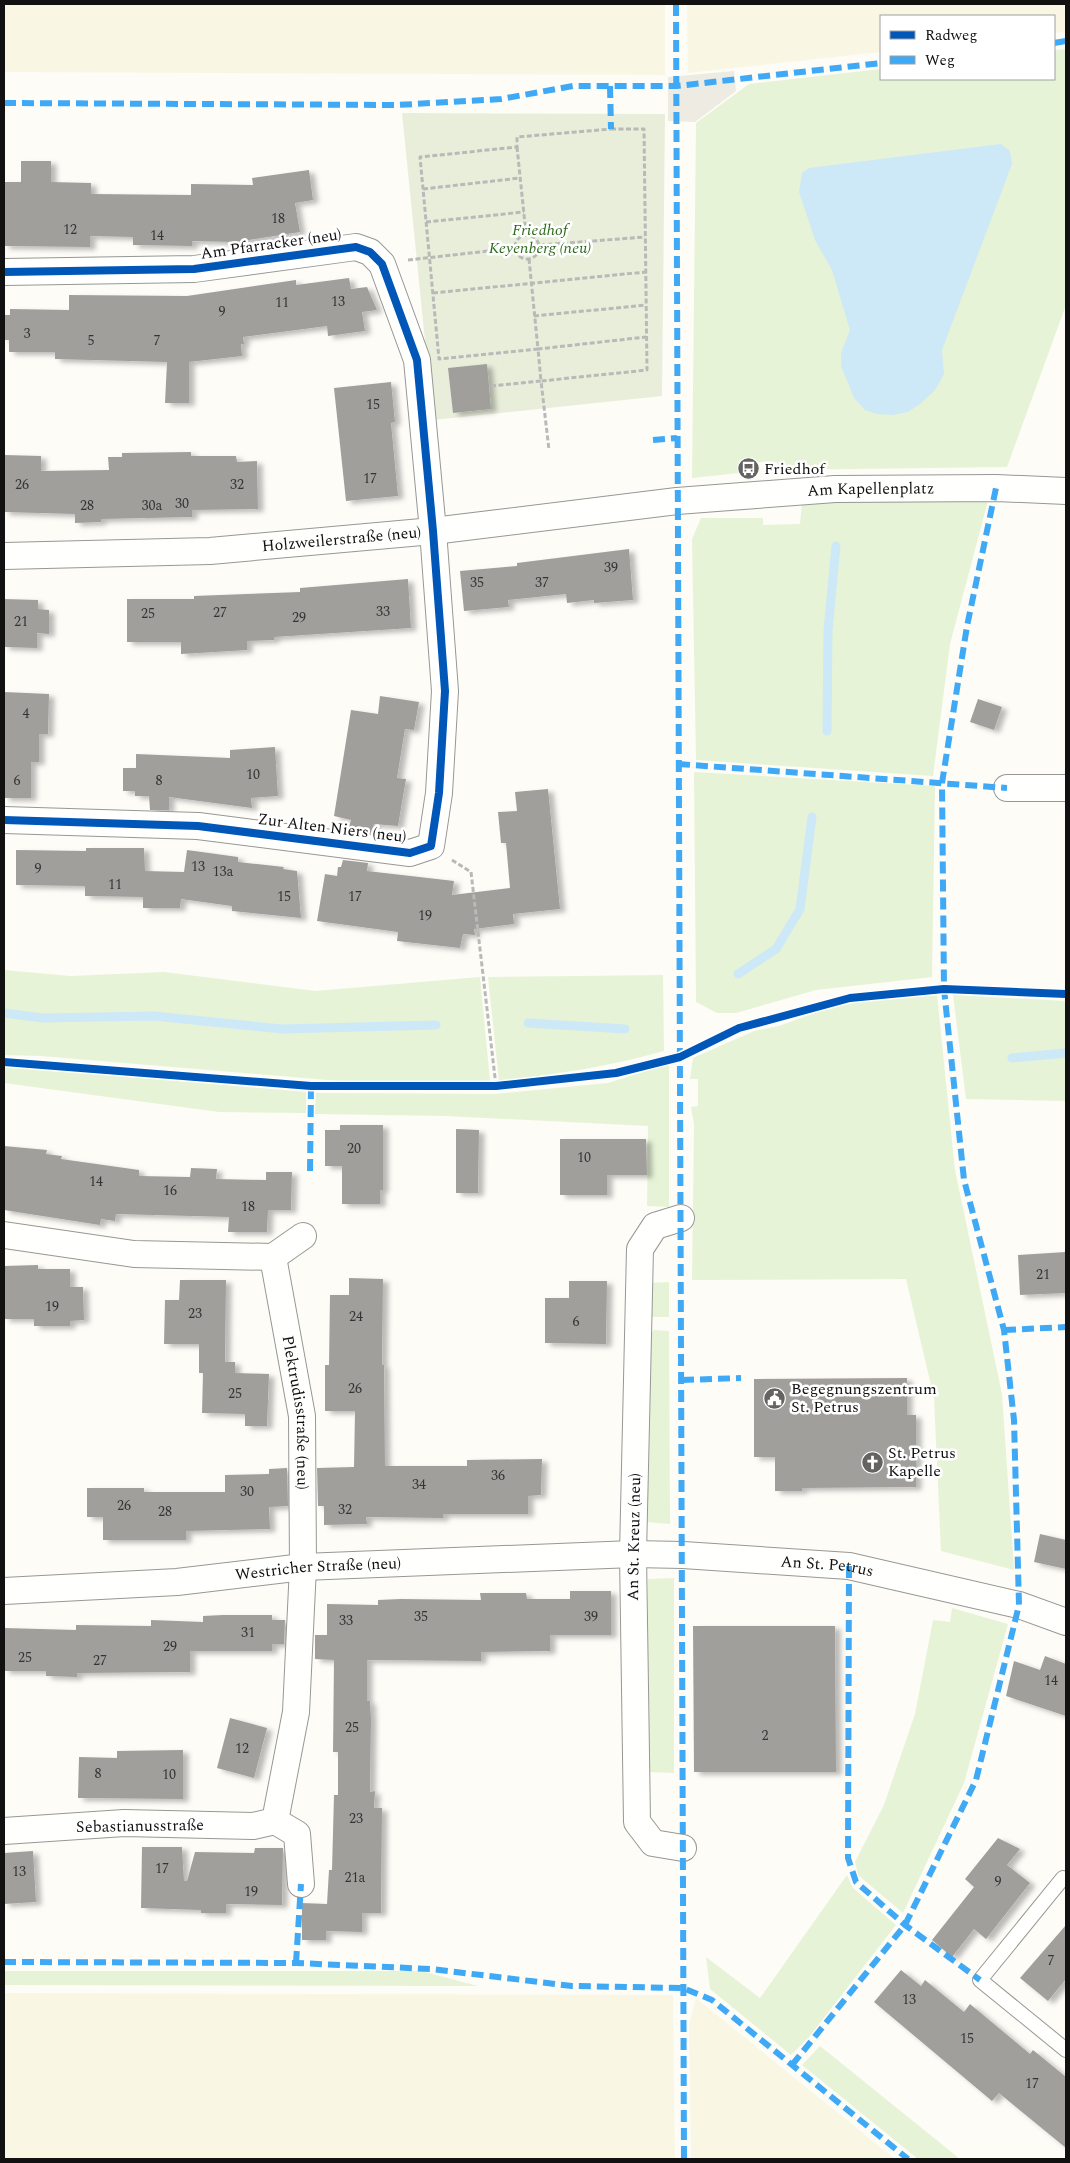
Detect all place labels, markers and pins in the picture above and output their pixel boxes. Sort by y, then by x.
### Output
bus stop icon: Friedhof [736,457,760,481]
place label: Friedhof [764,457,826,481]
place label: Begegnungszentrum St. Petrus [791,1377,937,1419]
public building icon: Begegnungszentrum St. Petrus [763,1386,787,1410]
place label: St. Petrus Kapelle [888,1441,956,1483]
church icon: St. Petrus Kapelle [860,1450,884,1474]

